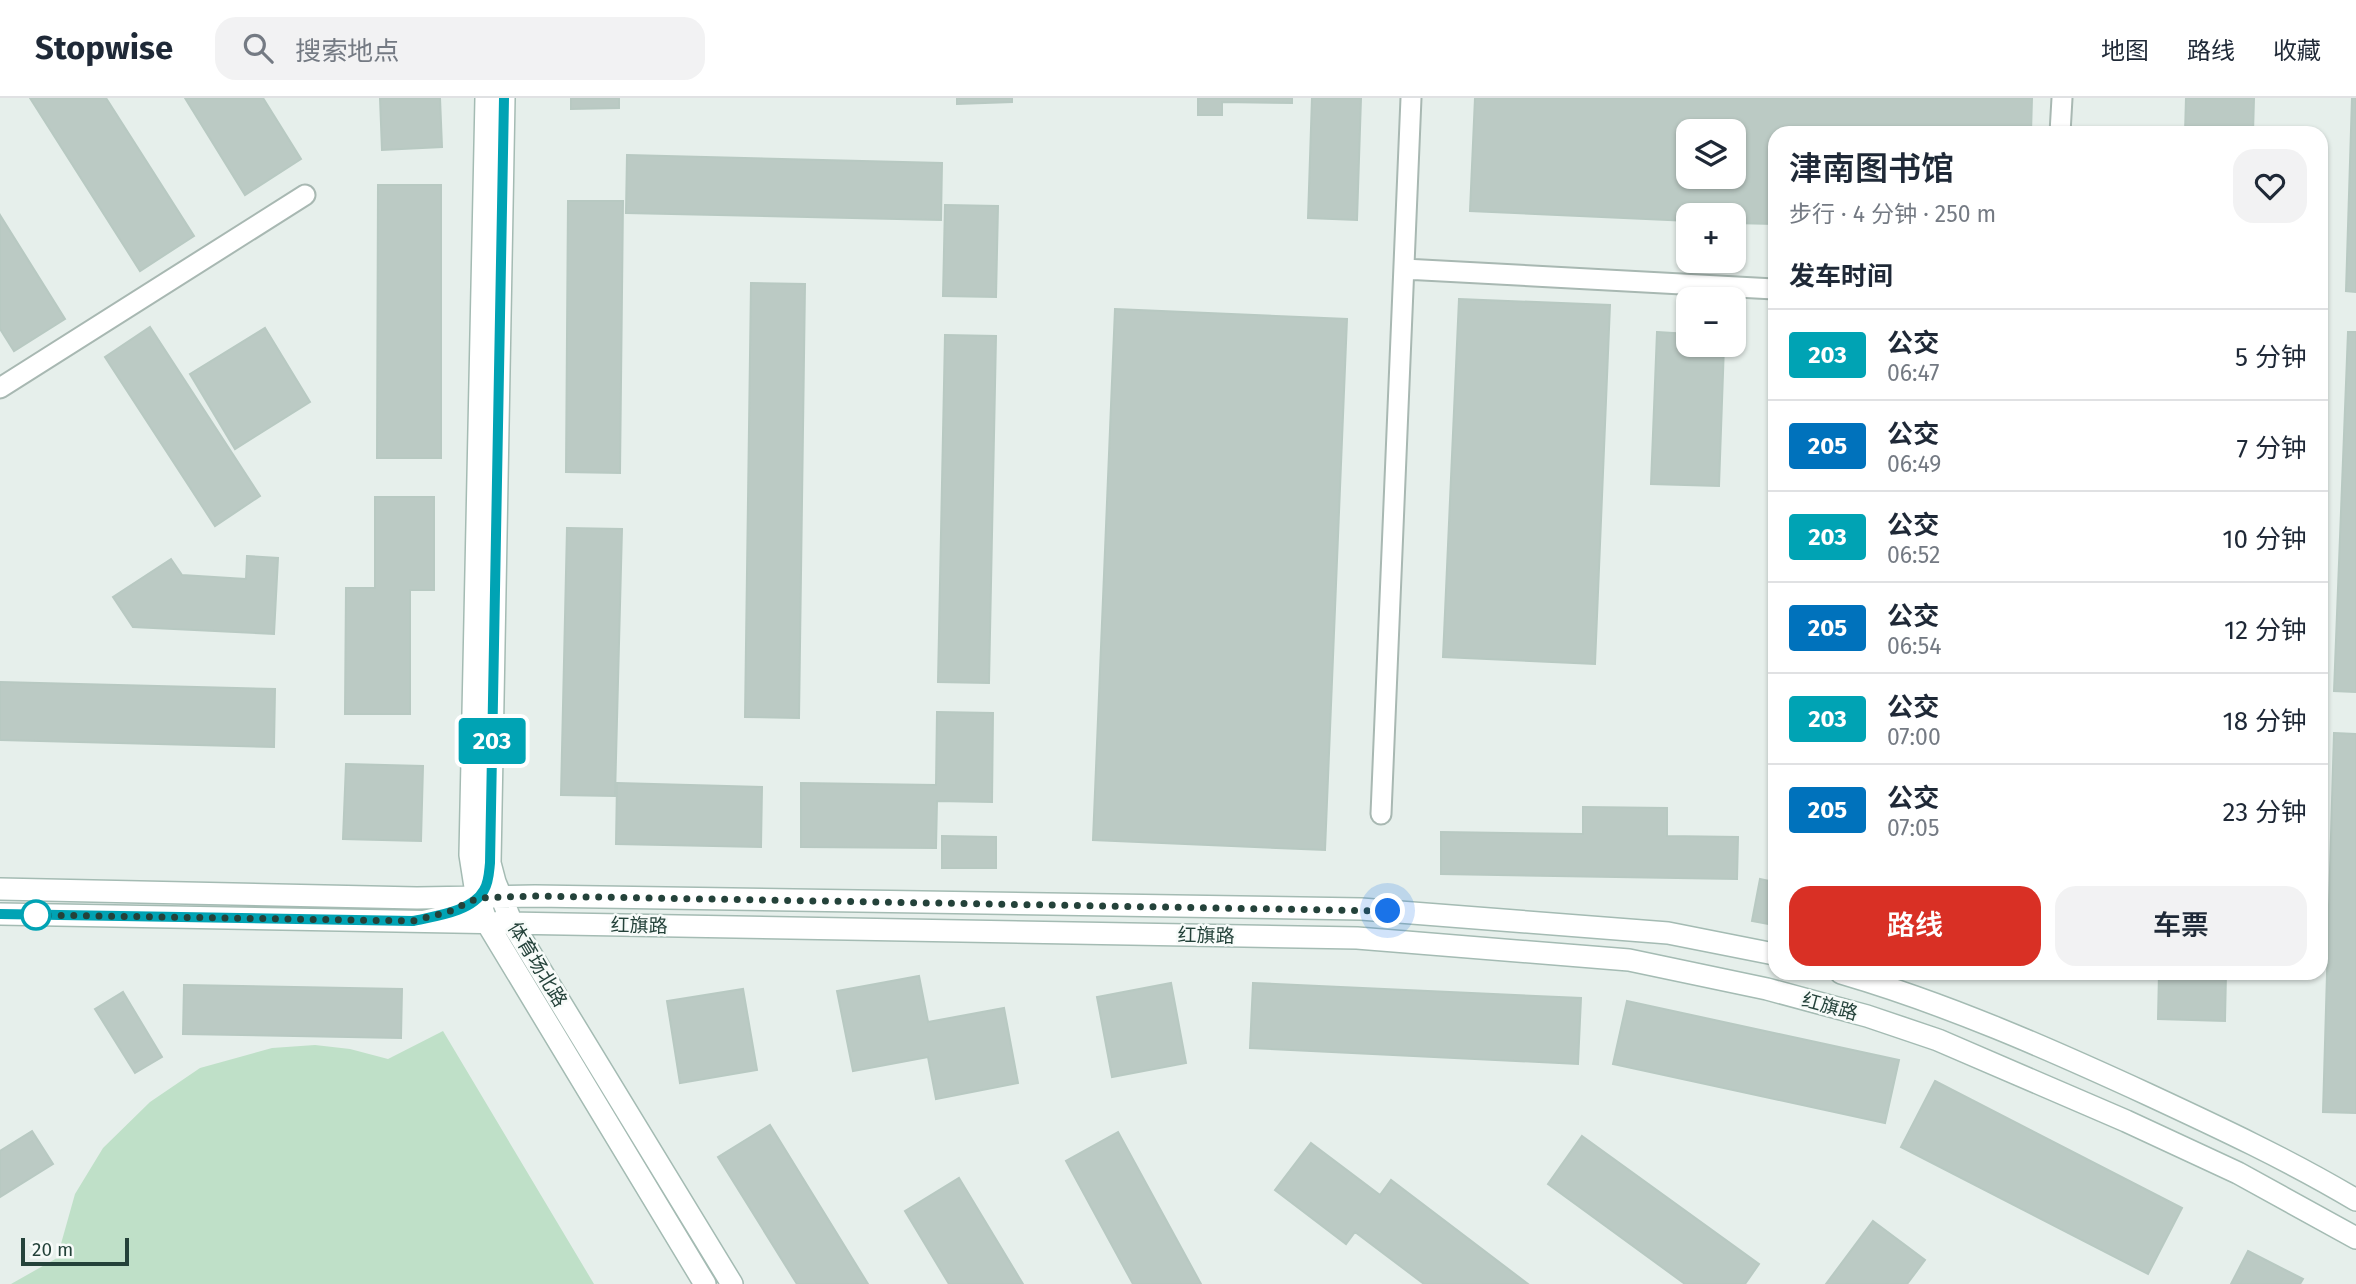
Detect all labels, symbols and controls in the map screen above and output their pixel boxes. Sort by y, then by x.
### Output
search box [215,17,705,80]
text: Stopwise [35,28,173,68]
icon: search [239,29,277,67]
text: 搜索地点 [295,36,399,67]
text: 地图 [2101,37,2149,65]
text: 路线 [2187,37,2235,65]
text: 收藏 [2273,37,2321,65]
map controls [1676,119,1746,357]
button: layers [1676,119,1746,189]
text: 津南图书馆 [1789,149,1954,189]
button: heart [2233,149,2307,223]
text: 步行 · 4 分钟 · 250 m [1789,200,1996,228]
button: + [1676,203,1746,273]
text: 发车时间 [1789,261,1893,292]
button: − [1676,287,1746,357]
text: 公交 [1887,328,1939,359]
text: 203 [1808,341,1847,369]
text: 5 分钟 [2235,342,2307,373]
text: 06:47 [1887,359,1939,387]
text: 公交 [1887,419,1939,450]
text: 205 [1808,432,1847,460]
text: 7 分钟 [2237,433,2307,464]
text: 06:49 [1887,450,1941,478]
text: 公交 [1887,510,1939,541]
text: 203 [1808,523,1847,551]
text: 10 分钟 [2222,524,2307,555]
text: 06:52 [1887,541,1940,569]
text: 公交 [1887,601,1939,632]
text: 205 [1808,614,1847,642]
text: 12 分钟 [2224,615,2307,646]
text: 06:54 [1887,632,1941,660]
text: 公交 [1887,692,1939,723]
text: 203 [1808,705,1847,733]
text: 18 分钟 [2223,706,2307,737]
line badge: 203 [452,718,532,764]
text: 07:00 [1887,723,1941,751]
text: 203 [473,727,511,755]
text: 公交 [1887,783,1939,814]
text: 205 [1808,796,1847,824]
text: 23 分钟 [2222,797,2307,828]
text: 07:05 [1887,814,1939,842]
button: 路线 [1789,886,2041,966]
button: 车票 [2055,886,2307,966]
your location [1370,893,1405,928]
unlabelled marker [21,900,51,930]
street label: 红旗路 [610,914,668,937]
street label: 体育场北路 [503,918,572,1011]
street label: 红旗路 [1177,924,1235,947]
street label: 红旗路 [1799,988,1860,1025]
scale bar [21,1235,130,1267]
text: 20 m [32,1238,73,1261]

